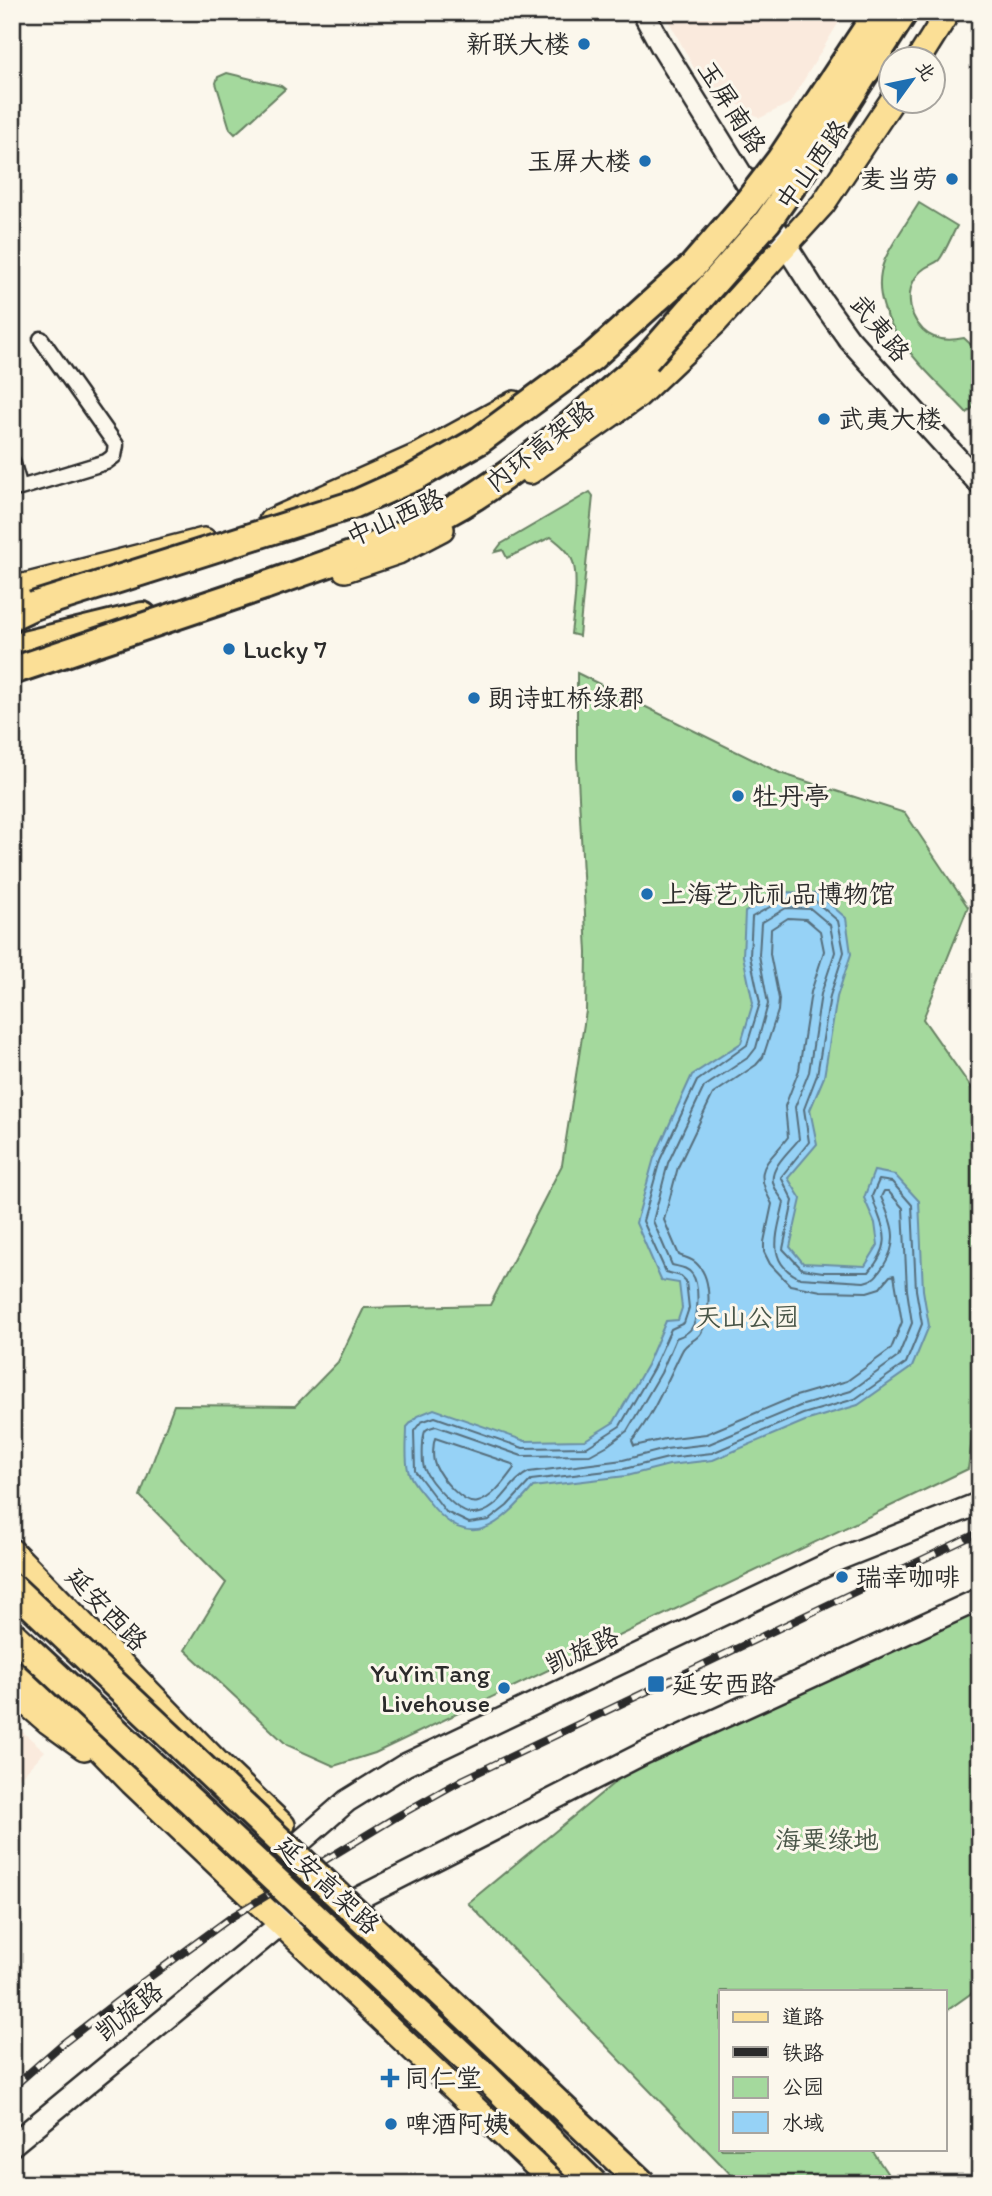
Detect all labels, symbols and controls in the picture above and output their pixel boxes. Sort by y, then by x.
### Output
place label: 新联大楼 [466,28,570,60]
marker: 新联大楼 [576,36,592,52]
north arrow [876,46,946,116]
street label: 玉屏南路 [691,54,773,160]
text: 北 [911,57,941,85]
street label: 中山西路 [768,114,856,216]
place label: 玉屏大楼 [527,145,631,177]
marker: 玉屏大楼 [637,153,653,169]
place label: 麦当劳 [860,163,938,195]
marker: 麦当劳 [944,171,960,187]
street label: 武夷路 [843,288,917,368]
street label: 内环高架路 [479,393,601,499]
place label: 武夷大楼 [838,403,942,435]
marker: 武夷大楼 [816,411,832,427]
street label: 中山西路 [341,481,449,553]
place label: Lucky 7 [243,633,327,665]
marker: Lucky 7 [221,641,237,657]
place label: 朗诗虹桥绿郡 [488,682,644,714]
marker: 朗诗虹桥绿郡 [466,690,482,706]
place label: 牡丹亭 [752,780,830,812]
marker: 牡丹亭 [730,788,746,804]
place label: 上海艺术礼品博物馆 [661,878,895,910]
marker: 上海艺术礼品博物馆 [639,886,655,902]
park label: 天山公园 [695,1301,799,1333]
street label: 延安西路 [59,1560,155,1658]
place label: 瑞幸咖啡 [856,1561,960,1593]
marker: 瑞幸咖啡 [834,1569,850,1585]
street label: 凯旋路 [540,1619,624,1681]
place label: YuYinTang Livehouse [370,1657,491,1719]
place label: 延安西路 [672,1668,776,1700]
marker: 延安西路 [646,1674,666,1694]
marker: YuYinTang Livehouse [496,1680,512,1696]
park label: 海粟绿地 [775,1824,879,1856]
street label: 延安高架路 [270,1829,386,1941]
street label: 凯旋路 [89,1974,169,2048]
legend [719,1990,946,2150]
text: 道路 [782,2004,824,2029]
text: 铁路 [782,2040,824,2065]
place label: 同仁堂 [404,2062,482,2094]
marker: 同仁堂 [382,2070,398,2086]
text: 公园 [782,2074,824,2099]
place label: 啤酒阿姨 [405,2108,509,2140]
text: 水域 [782,2110,824,2135]
marker: 啤酒阿姨 [383,2116,399,2132]

